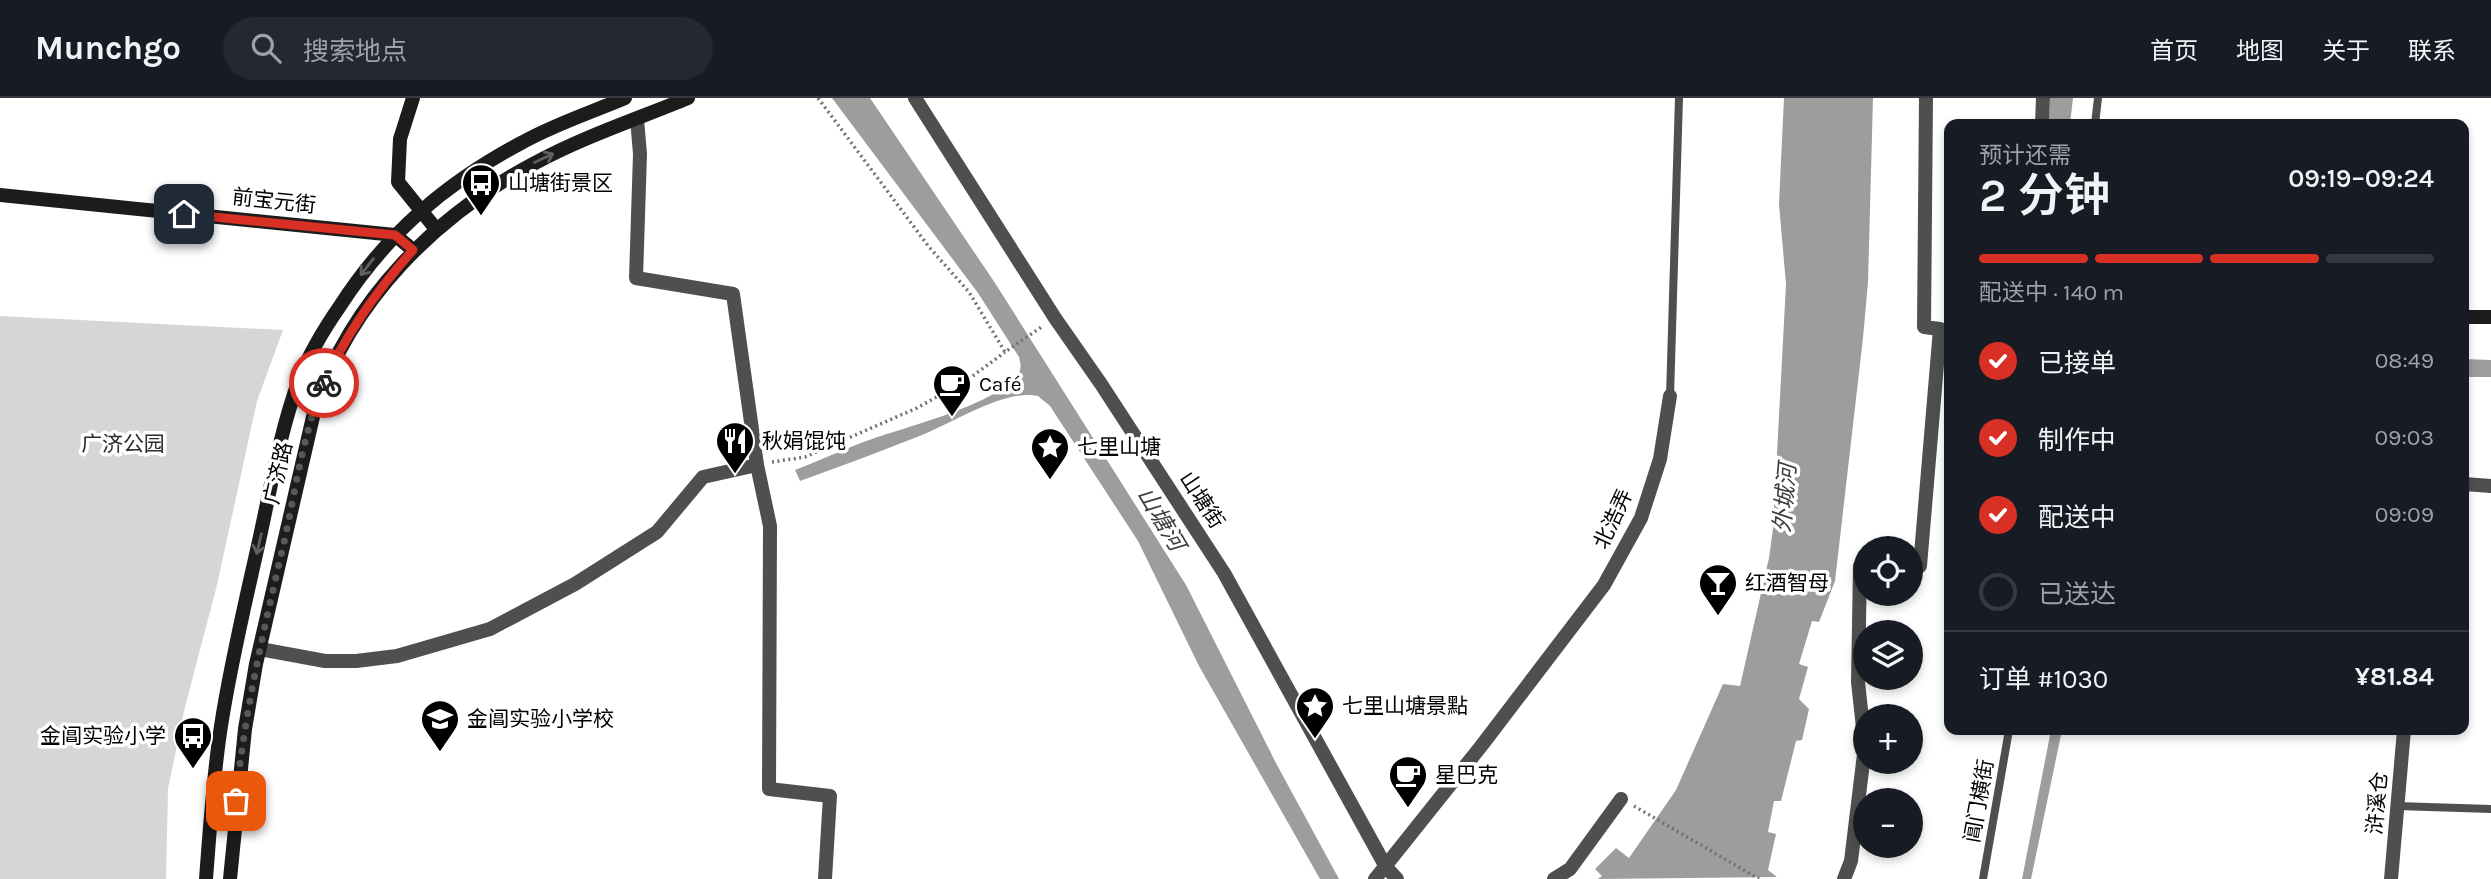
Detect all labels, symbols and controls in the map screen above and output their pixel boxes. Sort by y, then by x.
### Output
search box [223,17,713,80]
text: Munchgo [35,29,181,67]
icon: search [247,29,285,67]
text: 搜索地点 [303,36,407,67]
text: 首页 [2150,37,2198,65]
text: 地图 [2236,37,2284,65]
text: 关于 [2322,37,2370,65]
text: 联系 [2408,37,2456,65]
text: 预计还需 [1979,142,2071,169]
one-way arrow [533,151,555,164]
bus stop icon: 山塘街景区 [460,162,502,217]
text: 09:19–09:24 [2288,163,2434,194]
text: 2 分钟 [1979,169,2110,223]
place label: 山塘街景区 [508,171,613,195]
pin [154,184,214,244]
street label: 前宝元街 [231,185,317,217]
icon: home [165,195,203,233]
one-way arrow [359,258,375,276]
text: 配送中 · 140 m [1979,279,2124,306]
icon: check [1979,342,2017,380]
text: 08:49 [2375,347,2434,374]
courier [289,348,359,418]
text: 已接单 [2038,348,2116,379]
cafe icon: Café [931,363,973,418]
icon: bike [305,364,343,402]
place label: Café [979,372,1021,396]
icon: check [1979,419,2017,457]
restaurant icon: 秋娟馄饨 [714,420,756,475]
text: 09:03 [2374,424,2434,451]
text: 制作中 [2038,425,2116,456]
place icon: 七里山塘 [1029,426,1071,481]
place label: 秋娟馄饨 [762,429,846,453]
park label: 广济公园 [81,432,165,456]
place label: 七里山塘 [1077,435,1161,459]
street label: 广济路 [259,440,297,506]
water label: 外城河 [1769,458,1802,534]
street label: 山塘街 [1175,467,1229,533]
water label: 山塘河 [1132,482,1192,559]
street label: 北浩弄 [1589,485,1637,553]
icon: check [1979,496,2017,534]
text: 09:09 [2375,501,2434,528]
text: 配送中 [2038,502,2116,533]
one-way arrow [251,532,265,555]
map controls [1853,536,1923,858]
button: locate [1853,536,1923,606]
bar icon: 红酒智母 [1697,562,1739,617]
place label: 红酒智母 [1745,571,1829,595]
text: 已送达 [2038,579,2116,610]
button: layers [1853,620,1923,690]
text: ¥81.84 [2355,661,2434,692]
text: 订单 #1030 [1979,664,2108,695]
place icon: 七里山塘景點 [1294,685,1336,740]
place label: 七里山塘景點 [1342,694,1468,718]
school or university icon: 金阊实验小学校 [419,698,461,753]
button: + [1853,704,1923,774]
place label: 金阊实验小学校 [467,707,614,731]
bus stop icon: 金阊实验小学 [172,715,214,770]
place label: 金阊实验小学 [40,724,166,748]
cafe icon: 星巴克 [1387,754,1429,809]
street label: 阊门横街 [1960,758,1998,844]
place label: 星巴克 [1435,763,1498,787]
pin [206,771,266,831]
street label: 浒溪仓 [2362,771,2392,835]
icon: bag [217,782,255,820]
button: − [1853,788,1923,858]

